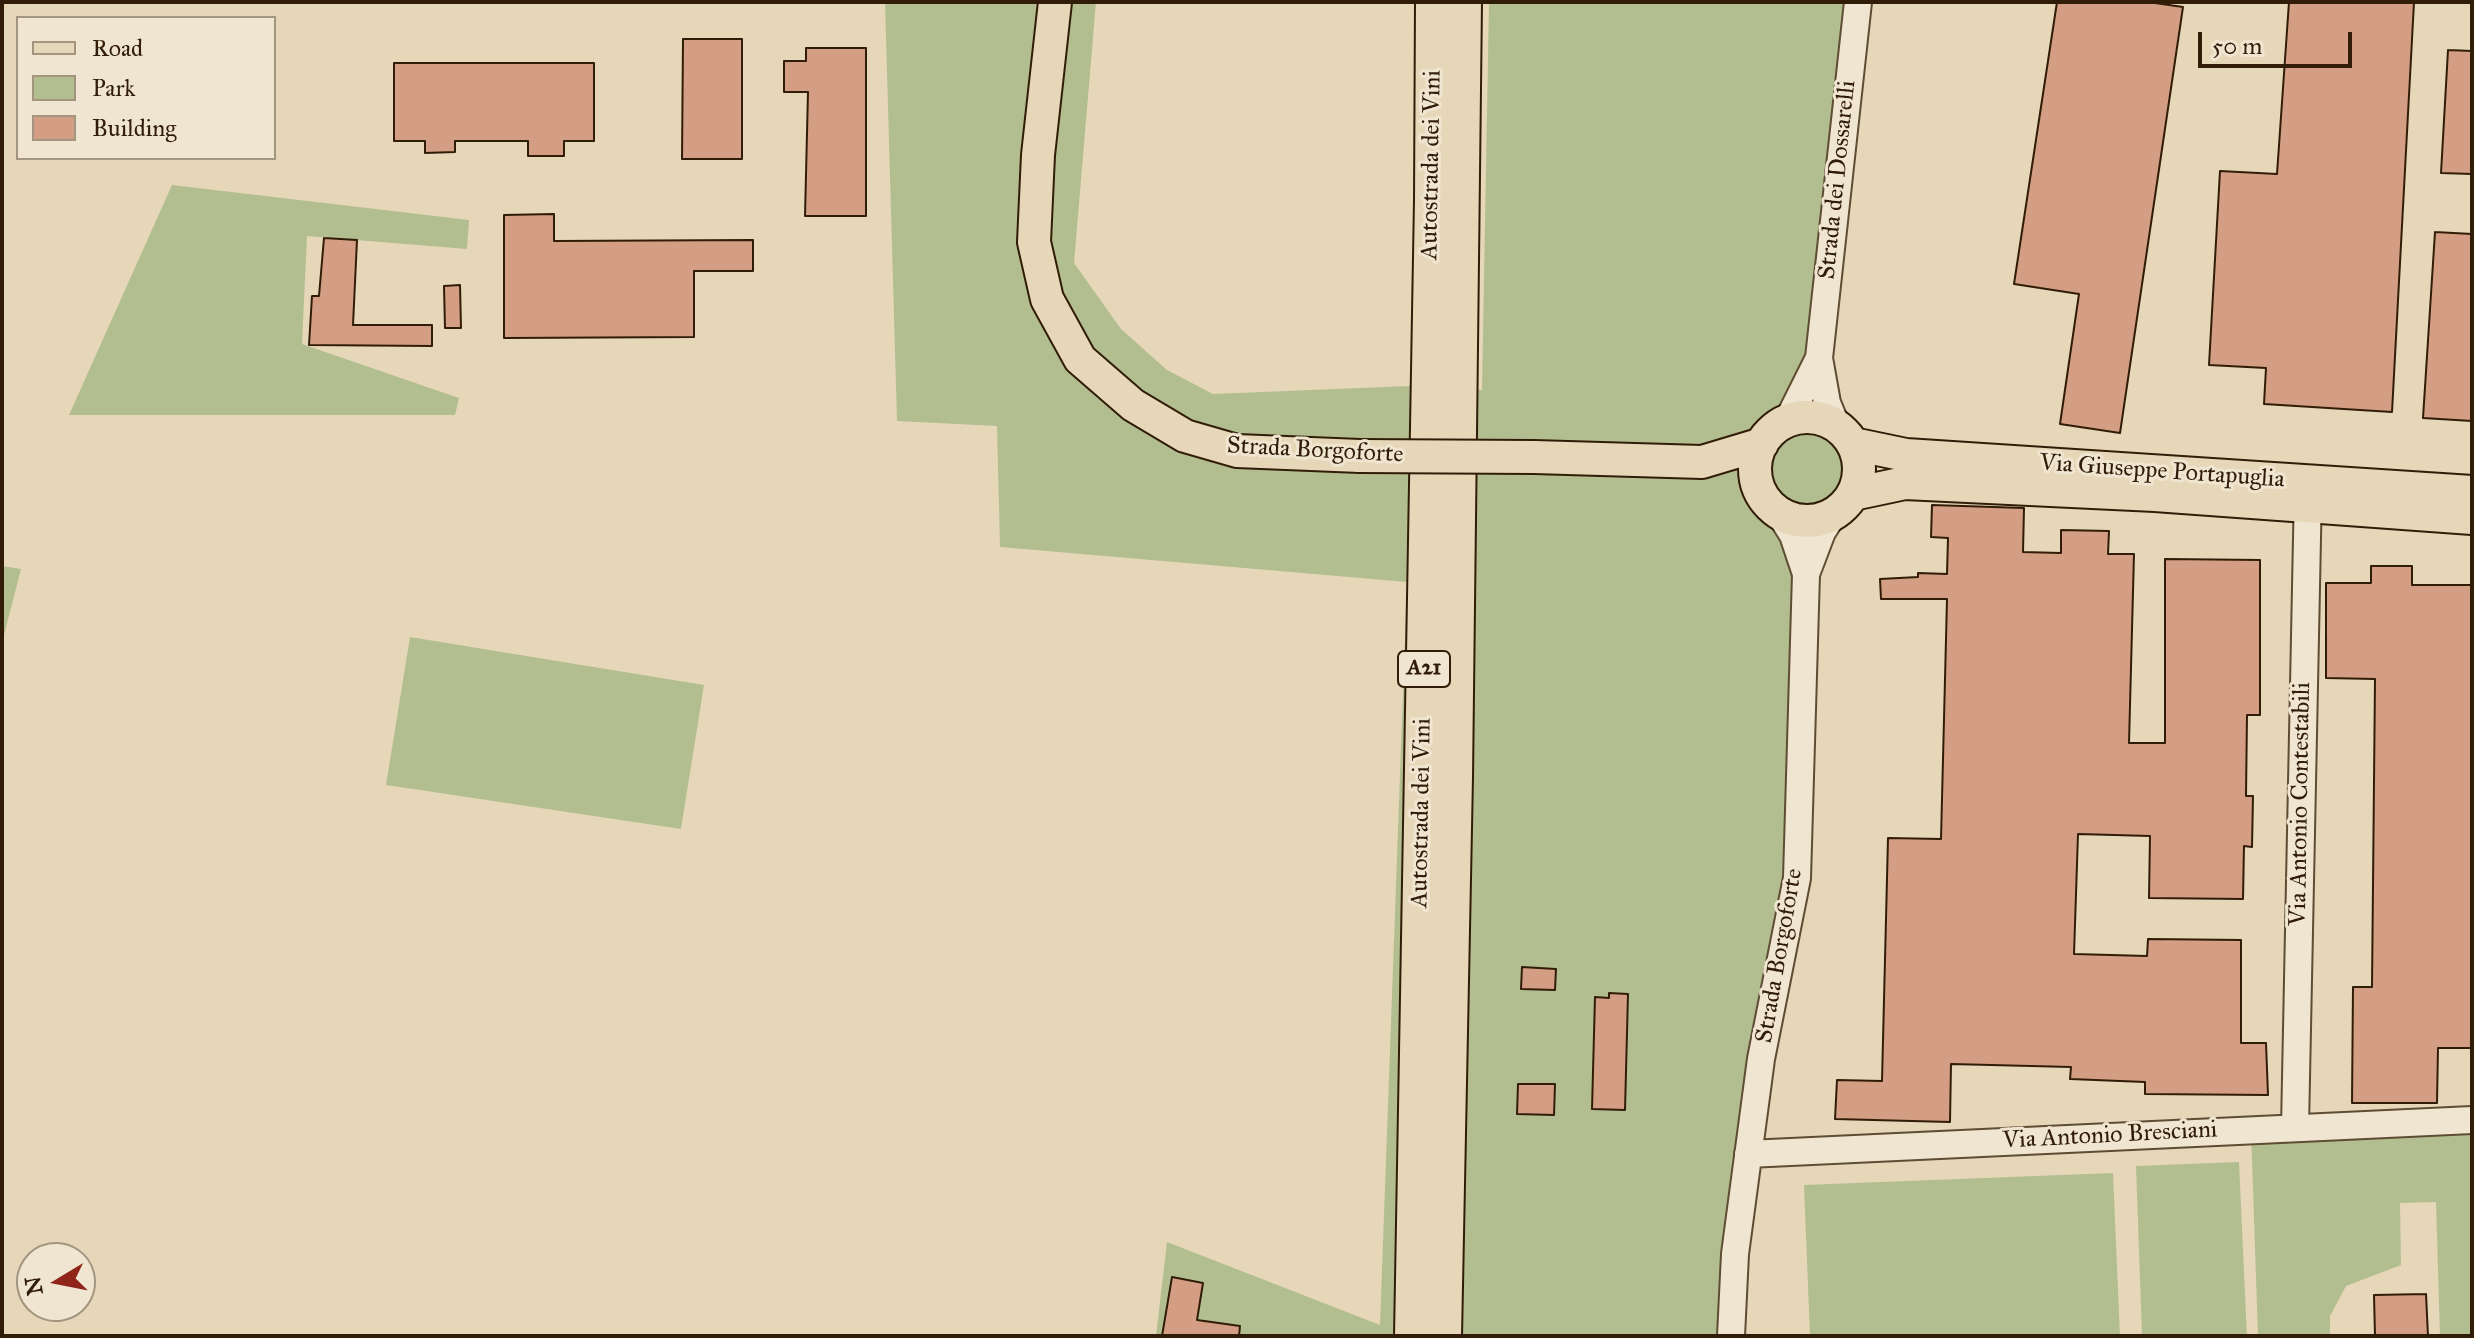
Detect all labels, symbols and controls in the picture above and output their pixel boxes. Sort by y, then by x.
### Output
legend [16,16,276,160]
scale bar [2202,16,2356,66]
text: 50 m [2212,31,2262,61]
text: Road [92,33,143,63]
street label: Autostrada dei Vini [1416,70,1448,260]
text: Park [92,73,135,103]
street label: Strada dei Dossarelli [1813,79,1863,281]
text: Building [92,113,177,143]
street label: Strada Borgoforte [1226,432,1404,470]
street label: Via Giuseppe Portapuglia [2039,449,2285,495]
road number: A21 [1398,651,1450,687]
street label: Via Antonio Contestabili [2284,682,2318,926]
street label: Autostrada dei Vini [1406,718,1438,908]
street label: Strada Borgoforte [1750,866,1810,1046]
street label: Via Antonio Bresciani [2002,1116,2218,1156]
north arrow [16,1242,96,1322]
text: N [19,1274,49,1297]

